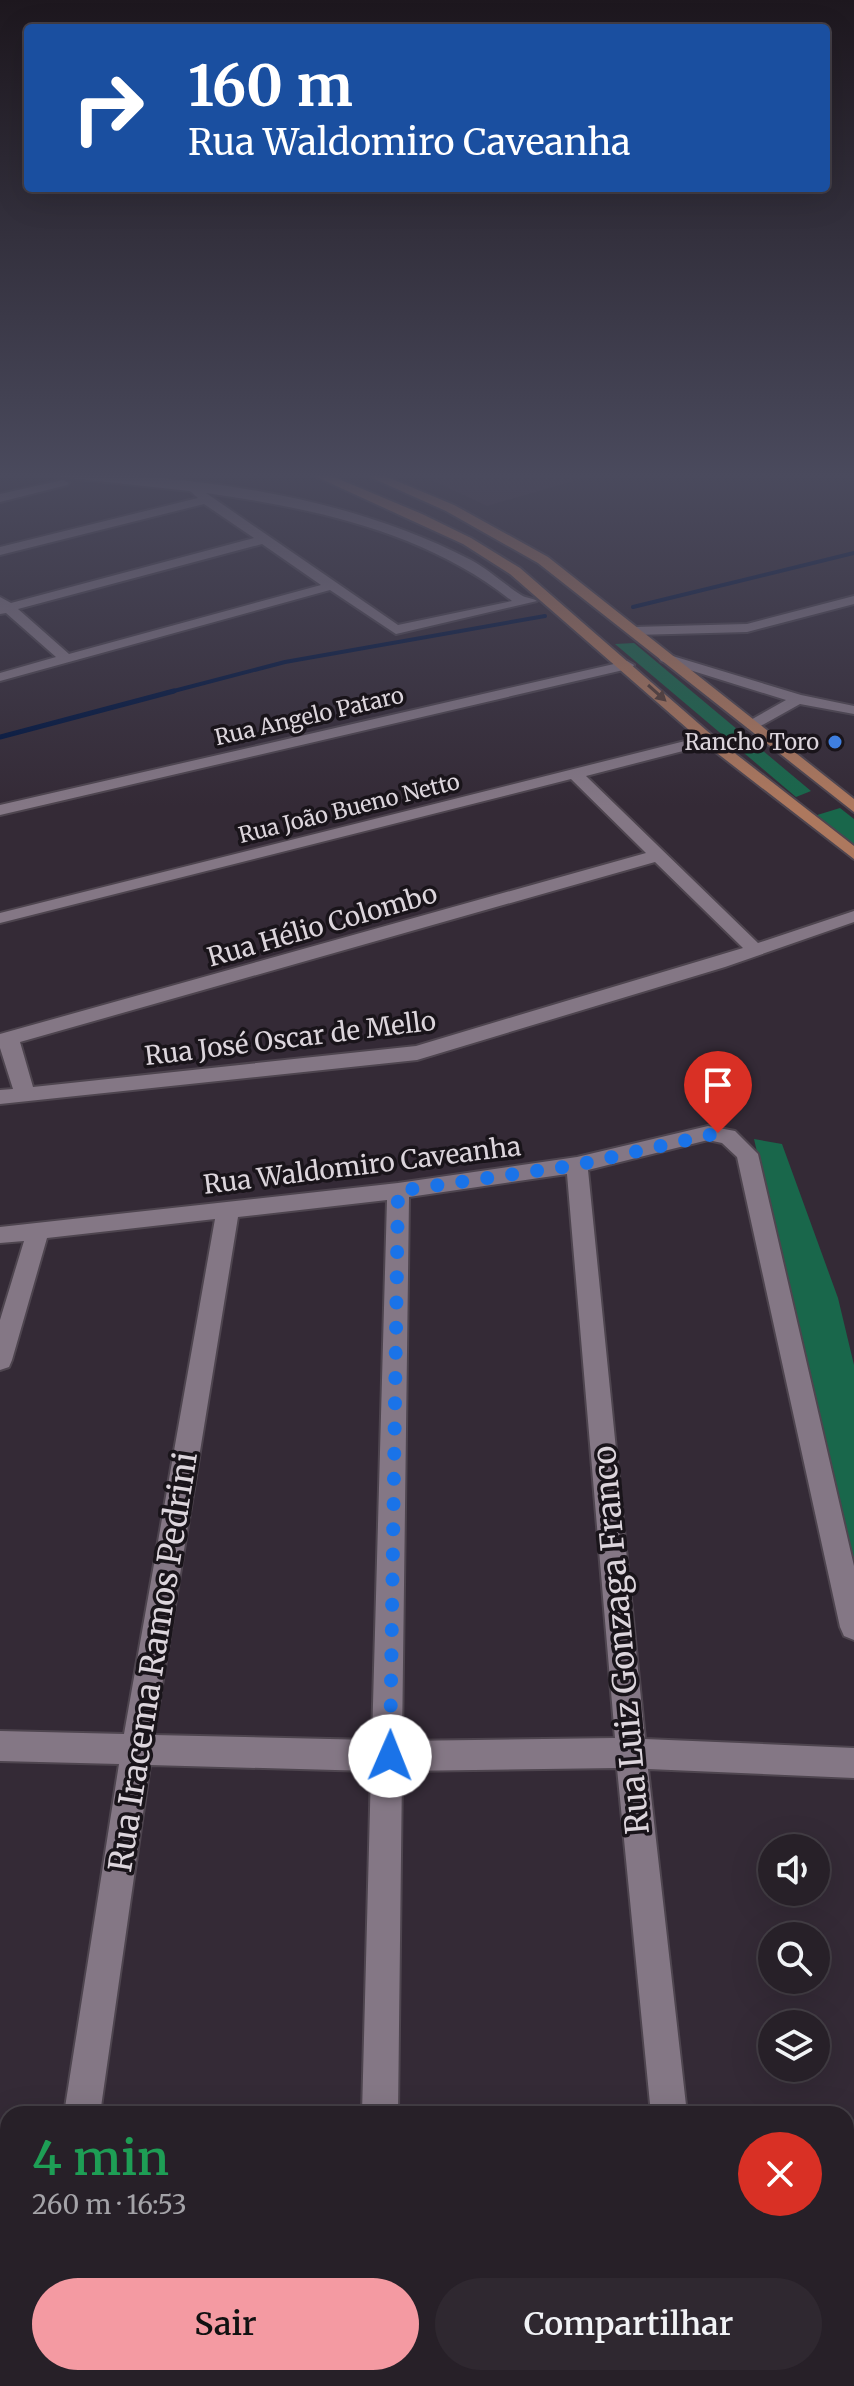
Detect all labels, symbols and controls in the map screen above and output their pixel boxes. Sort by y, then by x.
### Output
text: 160 m [188,51,353,121]
icon: right [56,56,160,160]
text: Rua Waldomiro Caveanha [188,120,631,165]
street label: Rua Angelo Pataro [212,681,406,751]
one-way arrow [647,683,666,701]
place label: Rancho Toro [685,728,819,756]
marker: Rancho Toro [826,733,844,751]
street label: Rua João Bueno Netto [236,767,463,849]
street label: Rua Hélio Colombo [203,876,441,974]
street label: Rua José Oscar de Mello [142,1004,438,1072]
pin [684,1051,752,1133]
icon: arrive [696,1063,740,1107]
street label: Rua Waldomiro Caveanha [201,1129,523,1201]
street label: Rua Luiz Gonzaga Franco [584,1444,658,1836]
street label: Rua Iracema Ramos Pedrini [100,1449,206,1875]
position arrow [348,1714,432,1798]
map controls [758,1834,830,2082]
button: sound [758,1834,830,1906]
button: search [758,1922,830,1994]
button: layers [758,2010,830,2082]
text: 4 min [32,2128,169,2188]
button: close [738,2132,822,2216]
text: 260 m · 16:53 [32,2188,187,2221]
button: Sair [32,2278,419,2370]
button: Compartilhar [435,2278,822,2370]

